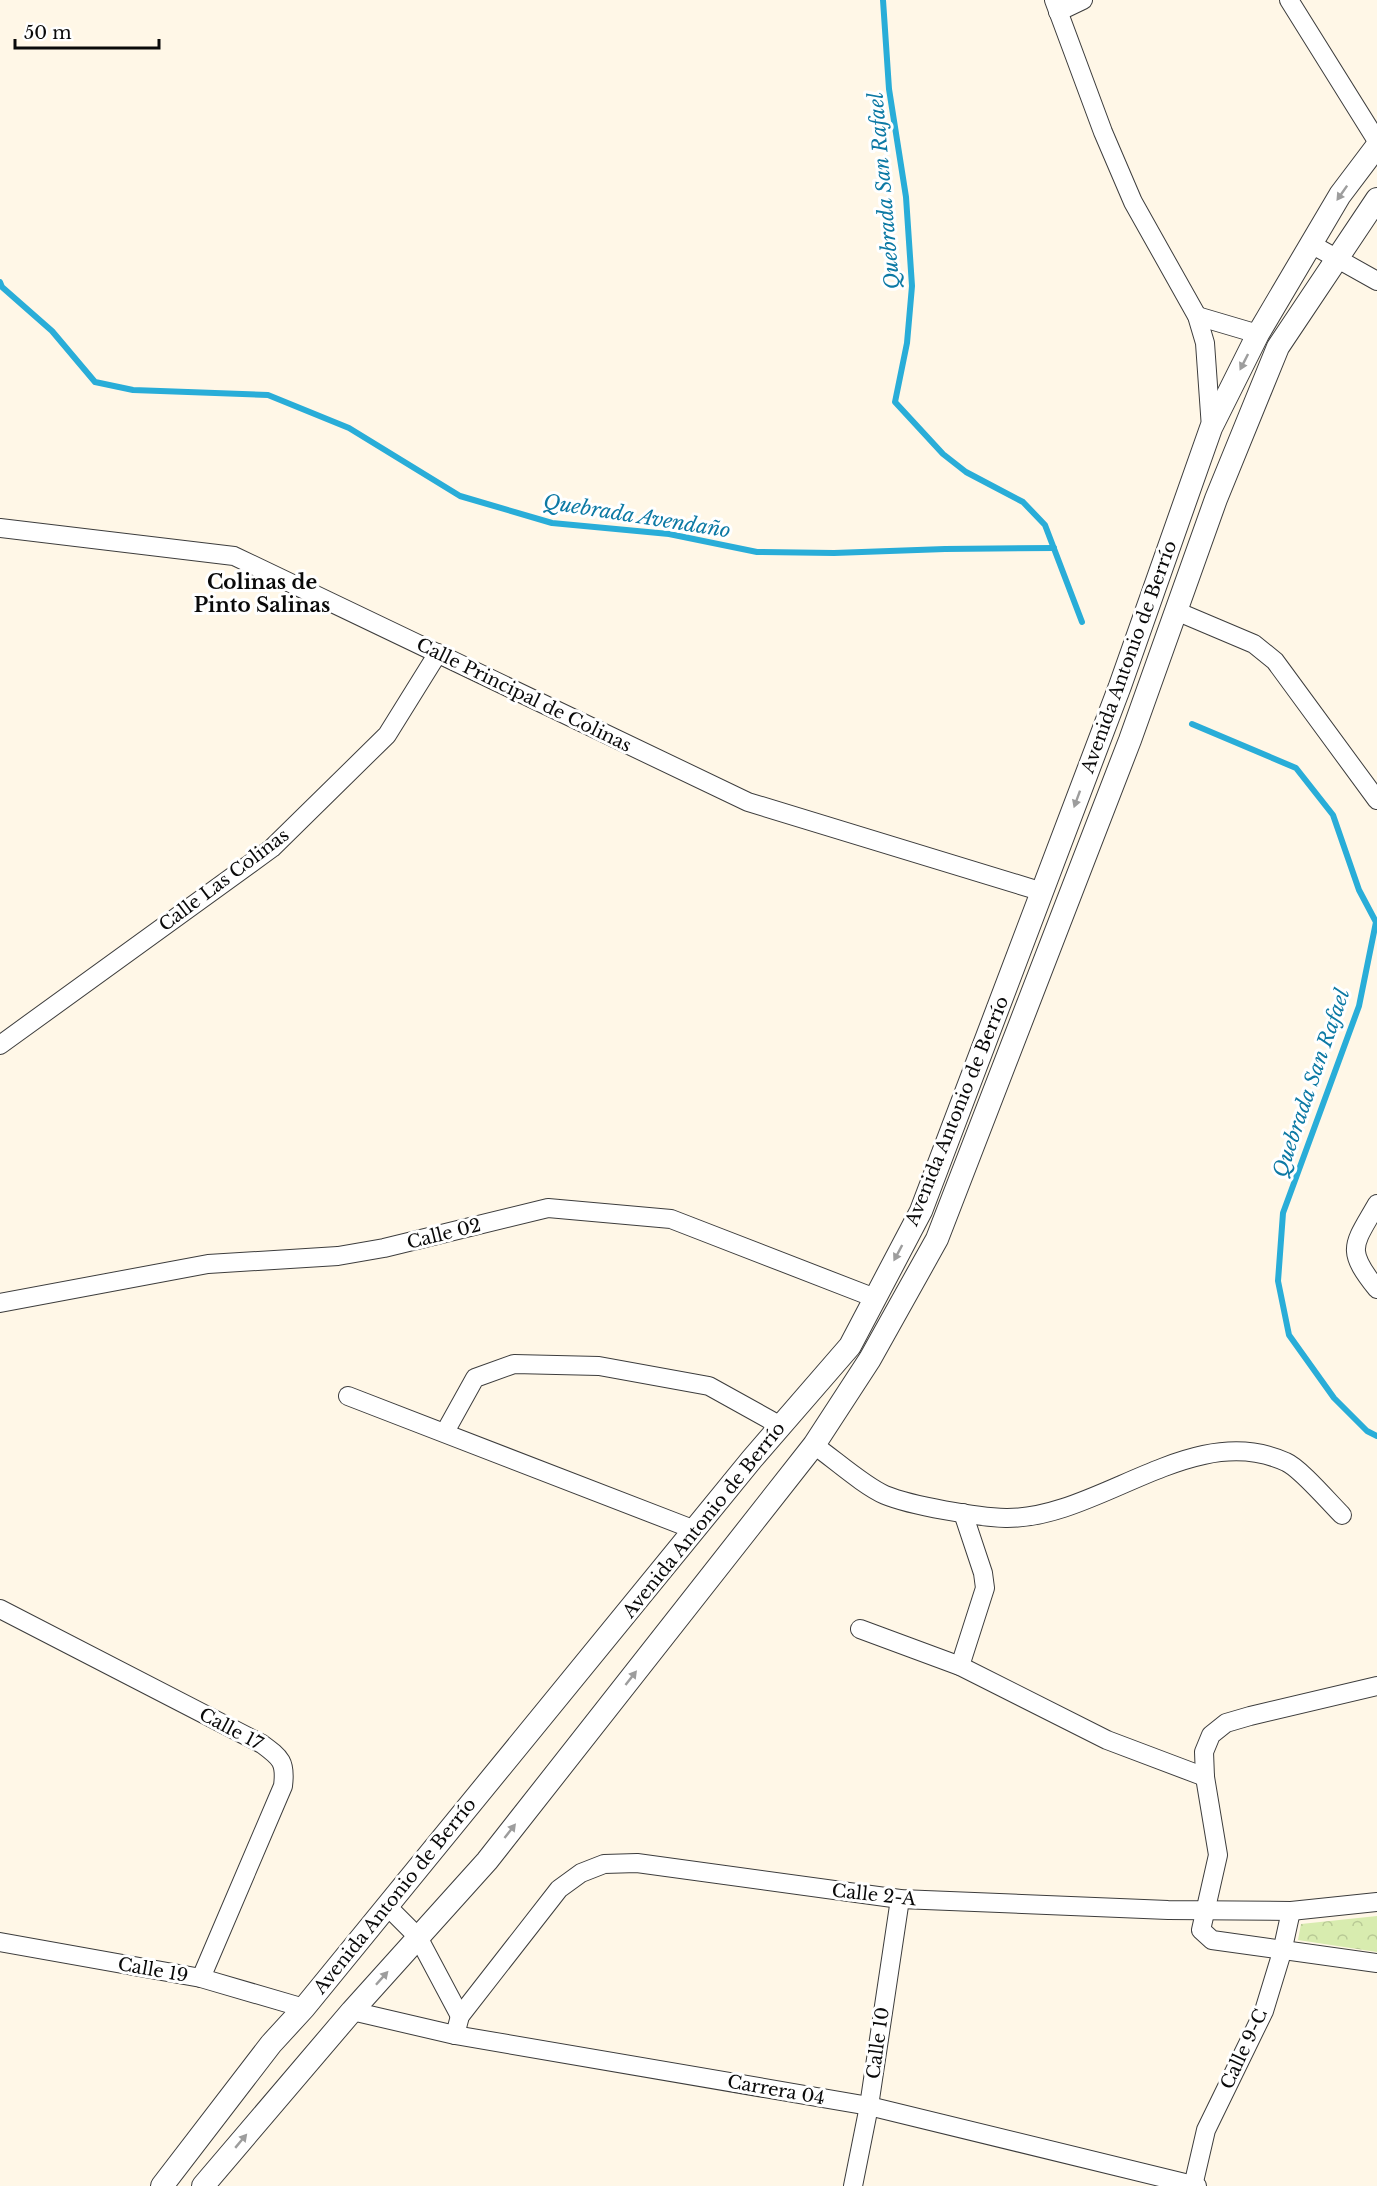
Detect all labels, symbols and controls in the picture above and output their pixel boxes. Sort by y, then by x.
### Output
scale bar [15,12,159,50]
text: 50 m [24,22,72,44]
water label: Quebrada San Rafael [863,91,905,290]
one-way arrow [1336,185,1348,201]
one-way arrow [1240,353,1250,371]
water label: Quebrada Avendaño [542,489,732,543]
street label: Avenida Antonio de Berrío [1076,538,1181,777]
district label: Colinas de Pinto Salinas [194,570,330,617]
street label: Calle Principal de Colinas [413,633,635,757]
one-way arrow [1072,790,1082,808]
street label: Calle Las Colinas [155,824,293,936]
water label: Quebrada San Rafael [1268,985,1355,1180]
street label: Avenida Antonio de Berrío [900,993,1013,1230]
street label: Calle 02 [405,1214,483,1254]
one-way arrow [894,1245,903,1262]
street label: Avenida Antonio de Berrío [617,1418,790,1623]
one-way arrow [625,1670,637,1686]
street label: Calle 17 [196,1703,267,1755]
street label: Avenida Antonio de Berrío [308,1794,481,1999]
one-way arrow [504,1823,517,1839]
street label: Calle 2-A [831,1880,918,1910]
street label: Calle 19 [116,1953,190,1987]
one-way arrow [375,1970,389,1985]
street label: Calle 9-C [1216,2005,1272,2093]
street label: Calle 10 [862,2006,894,2080]
street label: Carrera 04 [726,2071,826,2109]
one-way arrow [234,2134,247,2149]

